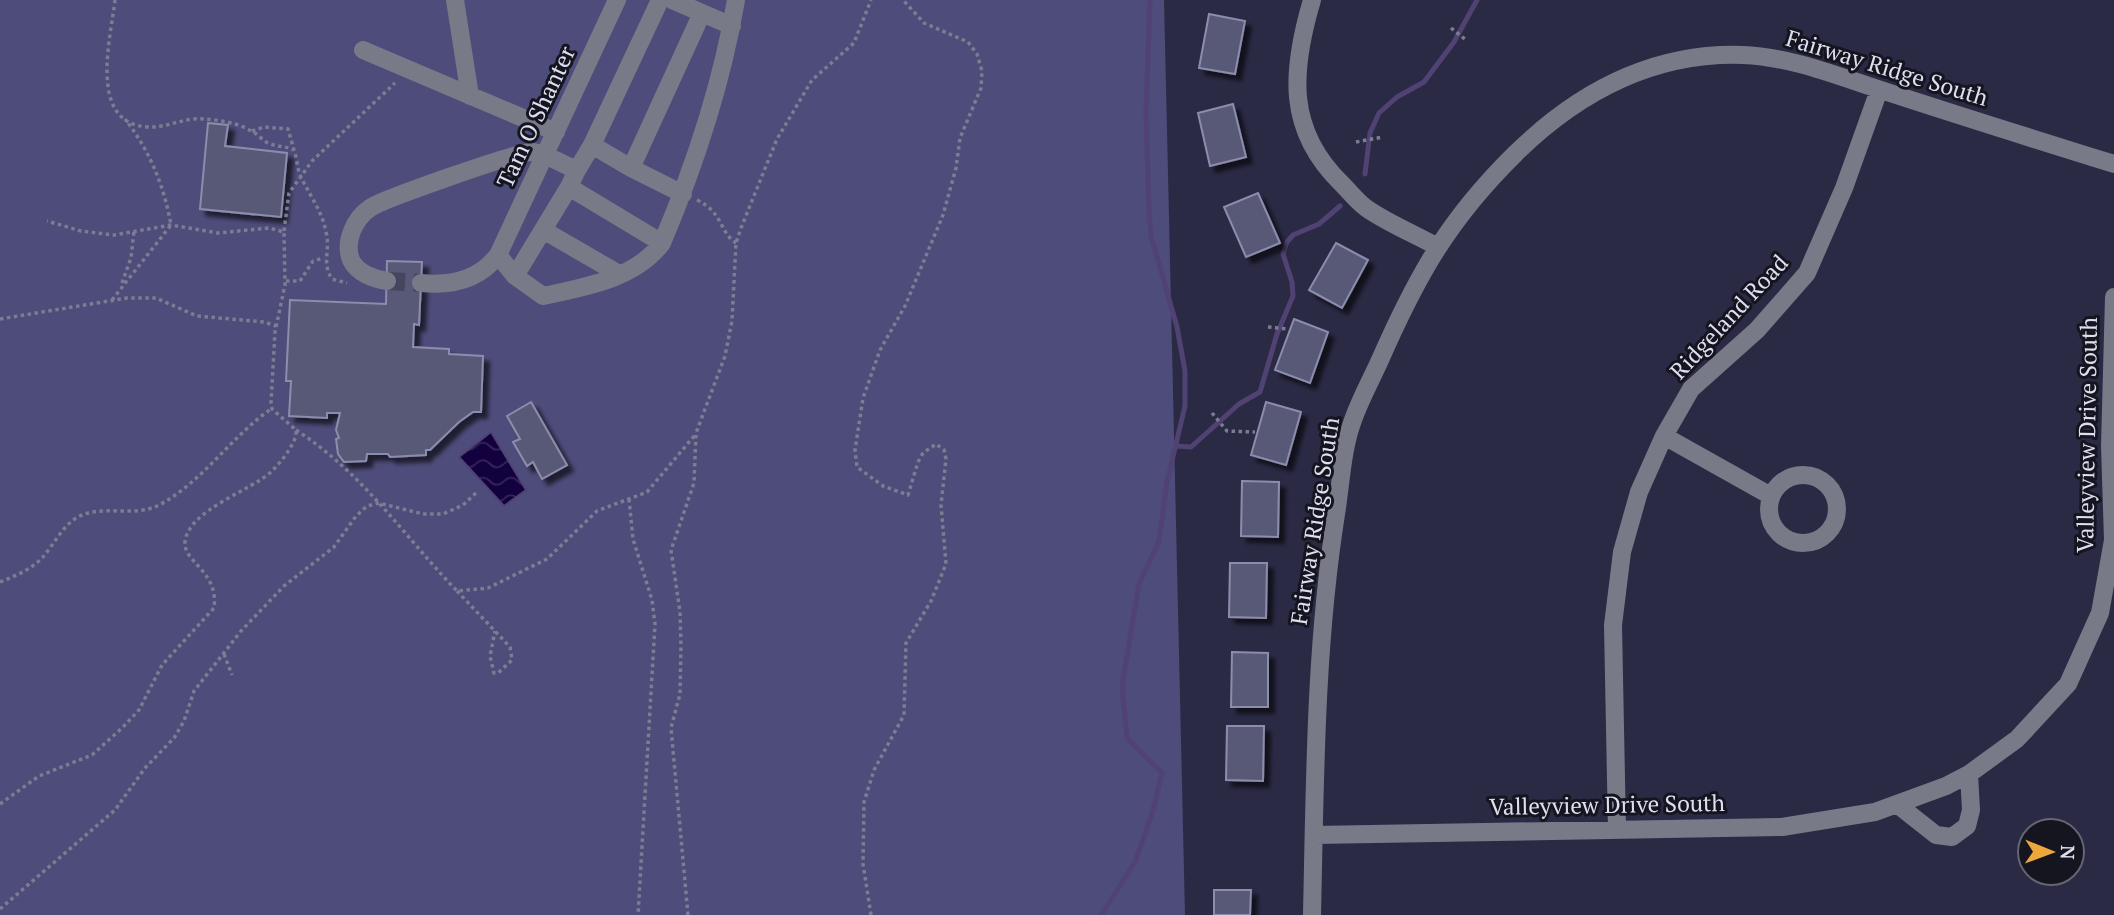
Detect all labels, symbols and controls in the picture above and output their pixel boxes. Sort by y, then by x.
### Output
street label: Fairway Ridge South [1782,22,1992,113]
street label: Tam O Shanter [489,41,582,193]
street label: Ridgeland Road [1663,247,1795,386]
street label: Valleyview Drive South [2069,316,2104,553]
street label: Fairway Ridge South [1283,415,1346,627]
street label: Valleyview Drive South [1489,787,1726,822]
north arrow [2016,817,2086,887]
text: N [2056,845,2081,860]

